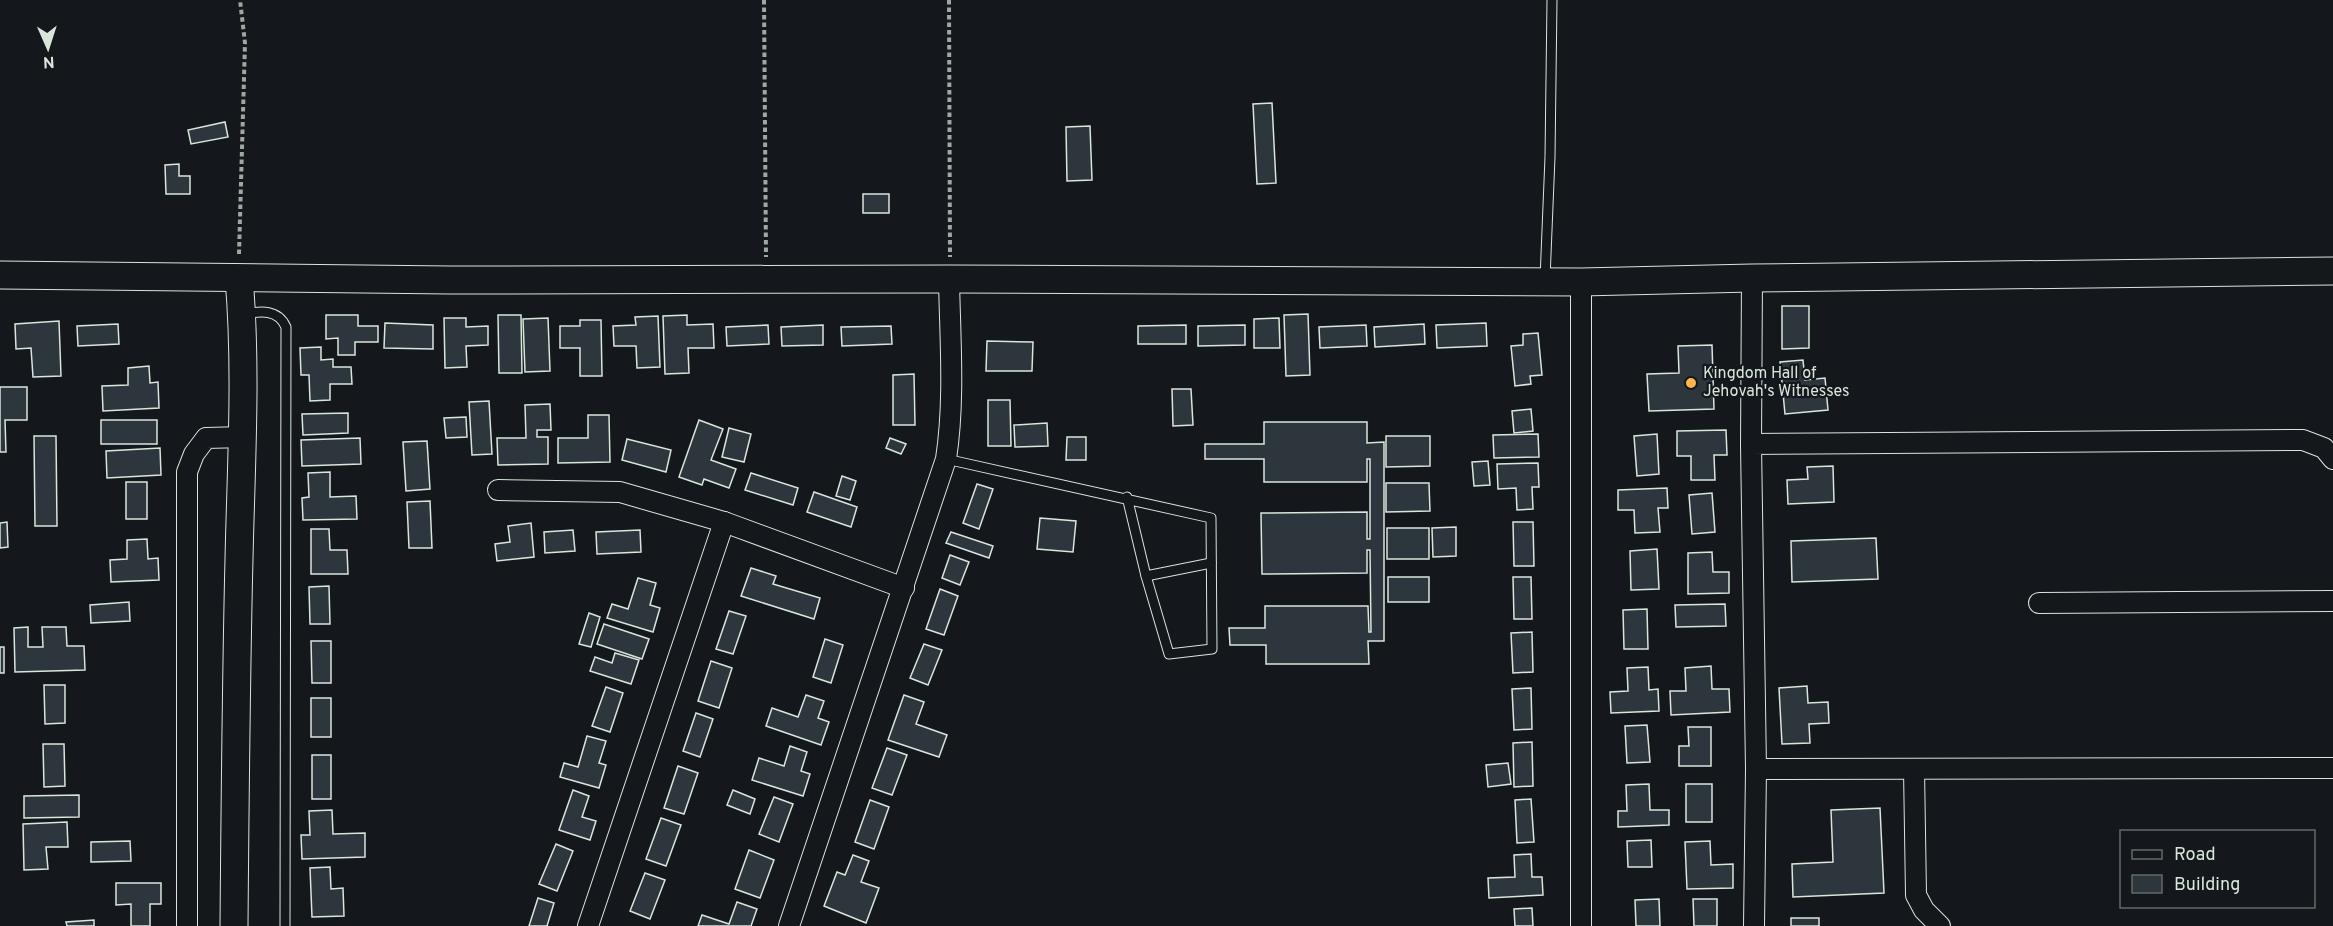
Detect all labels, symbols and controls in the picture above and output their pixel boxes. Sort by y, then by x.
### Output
north arrow [18,18,78,78]
text: N [42,51,55,71]
place label: Kingdom Hall of Jehovah's Witnesses [1703,364,1850,402]
marker: Kingdom Hall of Jehovah's Witnesses [1684,376,1698,390]
legend [2120,830,2315,908]
text: Road [2174,844,2216,867]
text: Building [2174,874,2240,897]

